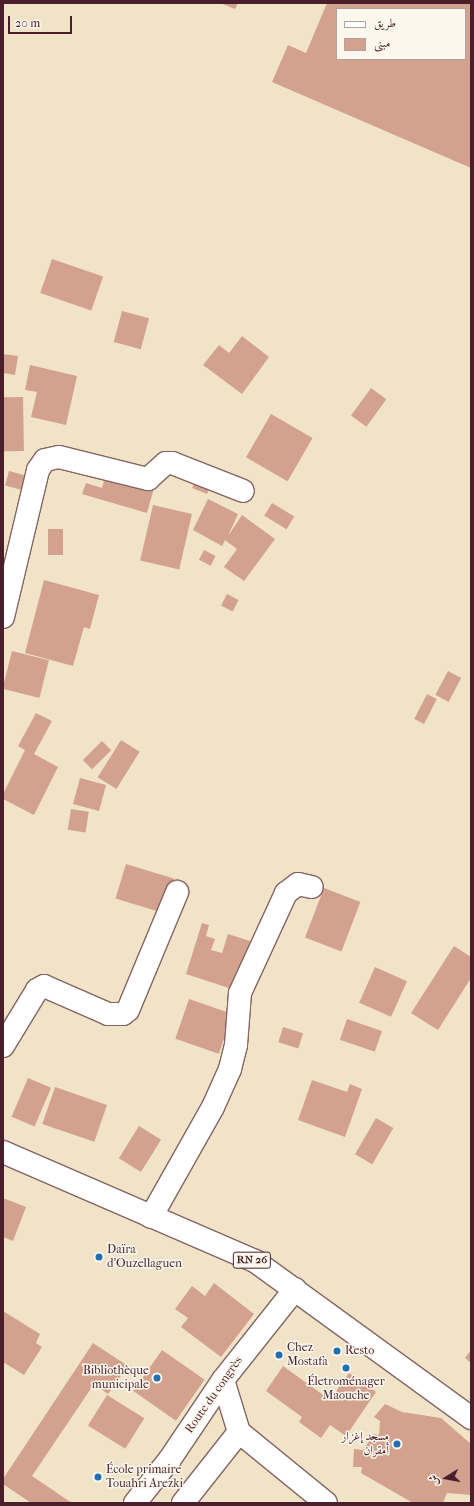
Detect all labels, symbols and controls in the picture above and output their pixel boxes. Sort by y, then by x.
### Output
scale bar [10,8,74,34]
legend [336,8,466,60]
text: 20 m [15,16,40,30]
text: طريق [374,16,396,30]
text: مبنى [374,36,390,50]
place label: Daïra d'Ouzellaguen [107,1243,182,1271]
road number: RN 26 [232,1251,272,1269]
marker: Daïra d'Ouzellaguen [94,1252,104,1262]
place label: Chez Mostafa [287,1341,328,1369]
place label: Resto [345,1344,374,1358]
marker: Resto [332,1346,342,1356]
marker: Chez Mostafa [274,1350,284,1360]
street label: Route du congrès [182,1354,246,1436]
marker: Életroménager Maouche [341,1363,351,1373]
place label: Bibliothèque municipale [83,1364,149,1392]
marker: Bibliothèque municipale [152,1373,162,1383]
place label: Életroménager Maouche [307,1375,385,1403]
place label: مسجد إغزار أمقران [341,1430,389,1458]
marker: مسجد إغزار أمقران [392,1439,402,1449]
north arrow [426,1458,466,1498]
place label: École primaire Touahri Arezki [106,1463,183,1491]
marker: École primaire Touahri Arezki [93,1472,103,1482]
text: ش [426,1474,441,1487]

